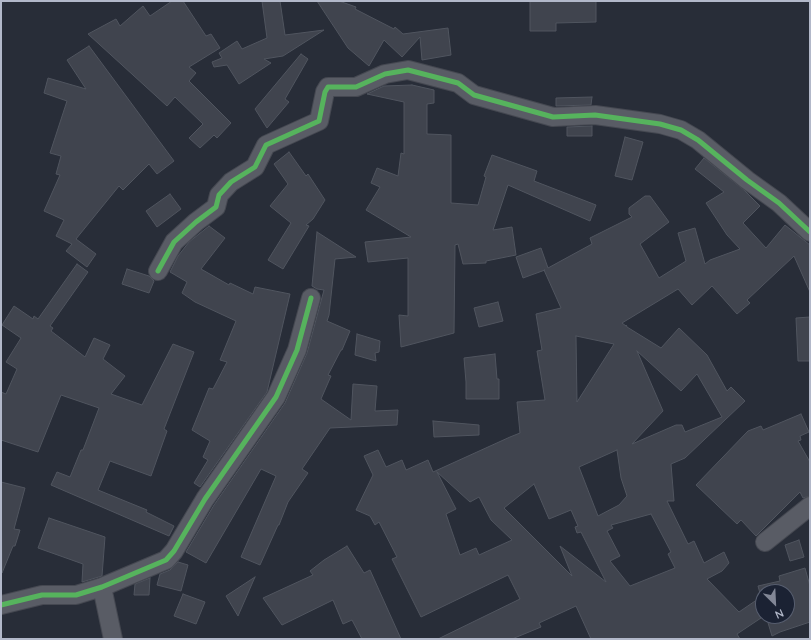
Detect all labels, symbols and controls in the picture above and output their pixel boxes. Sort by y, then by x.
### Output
north arrow [755,584,795,624]
text: N [773,606,786,622]

